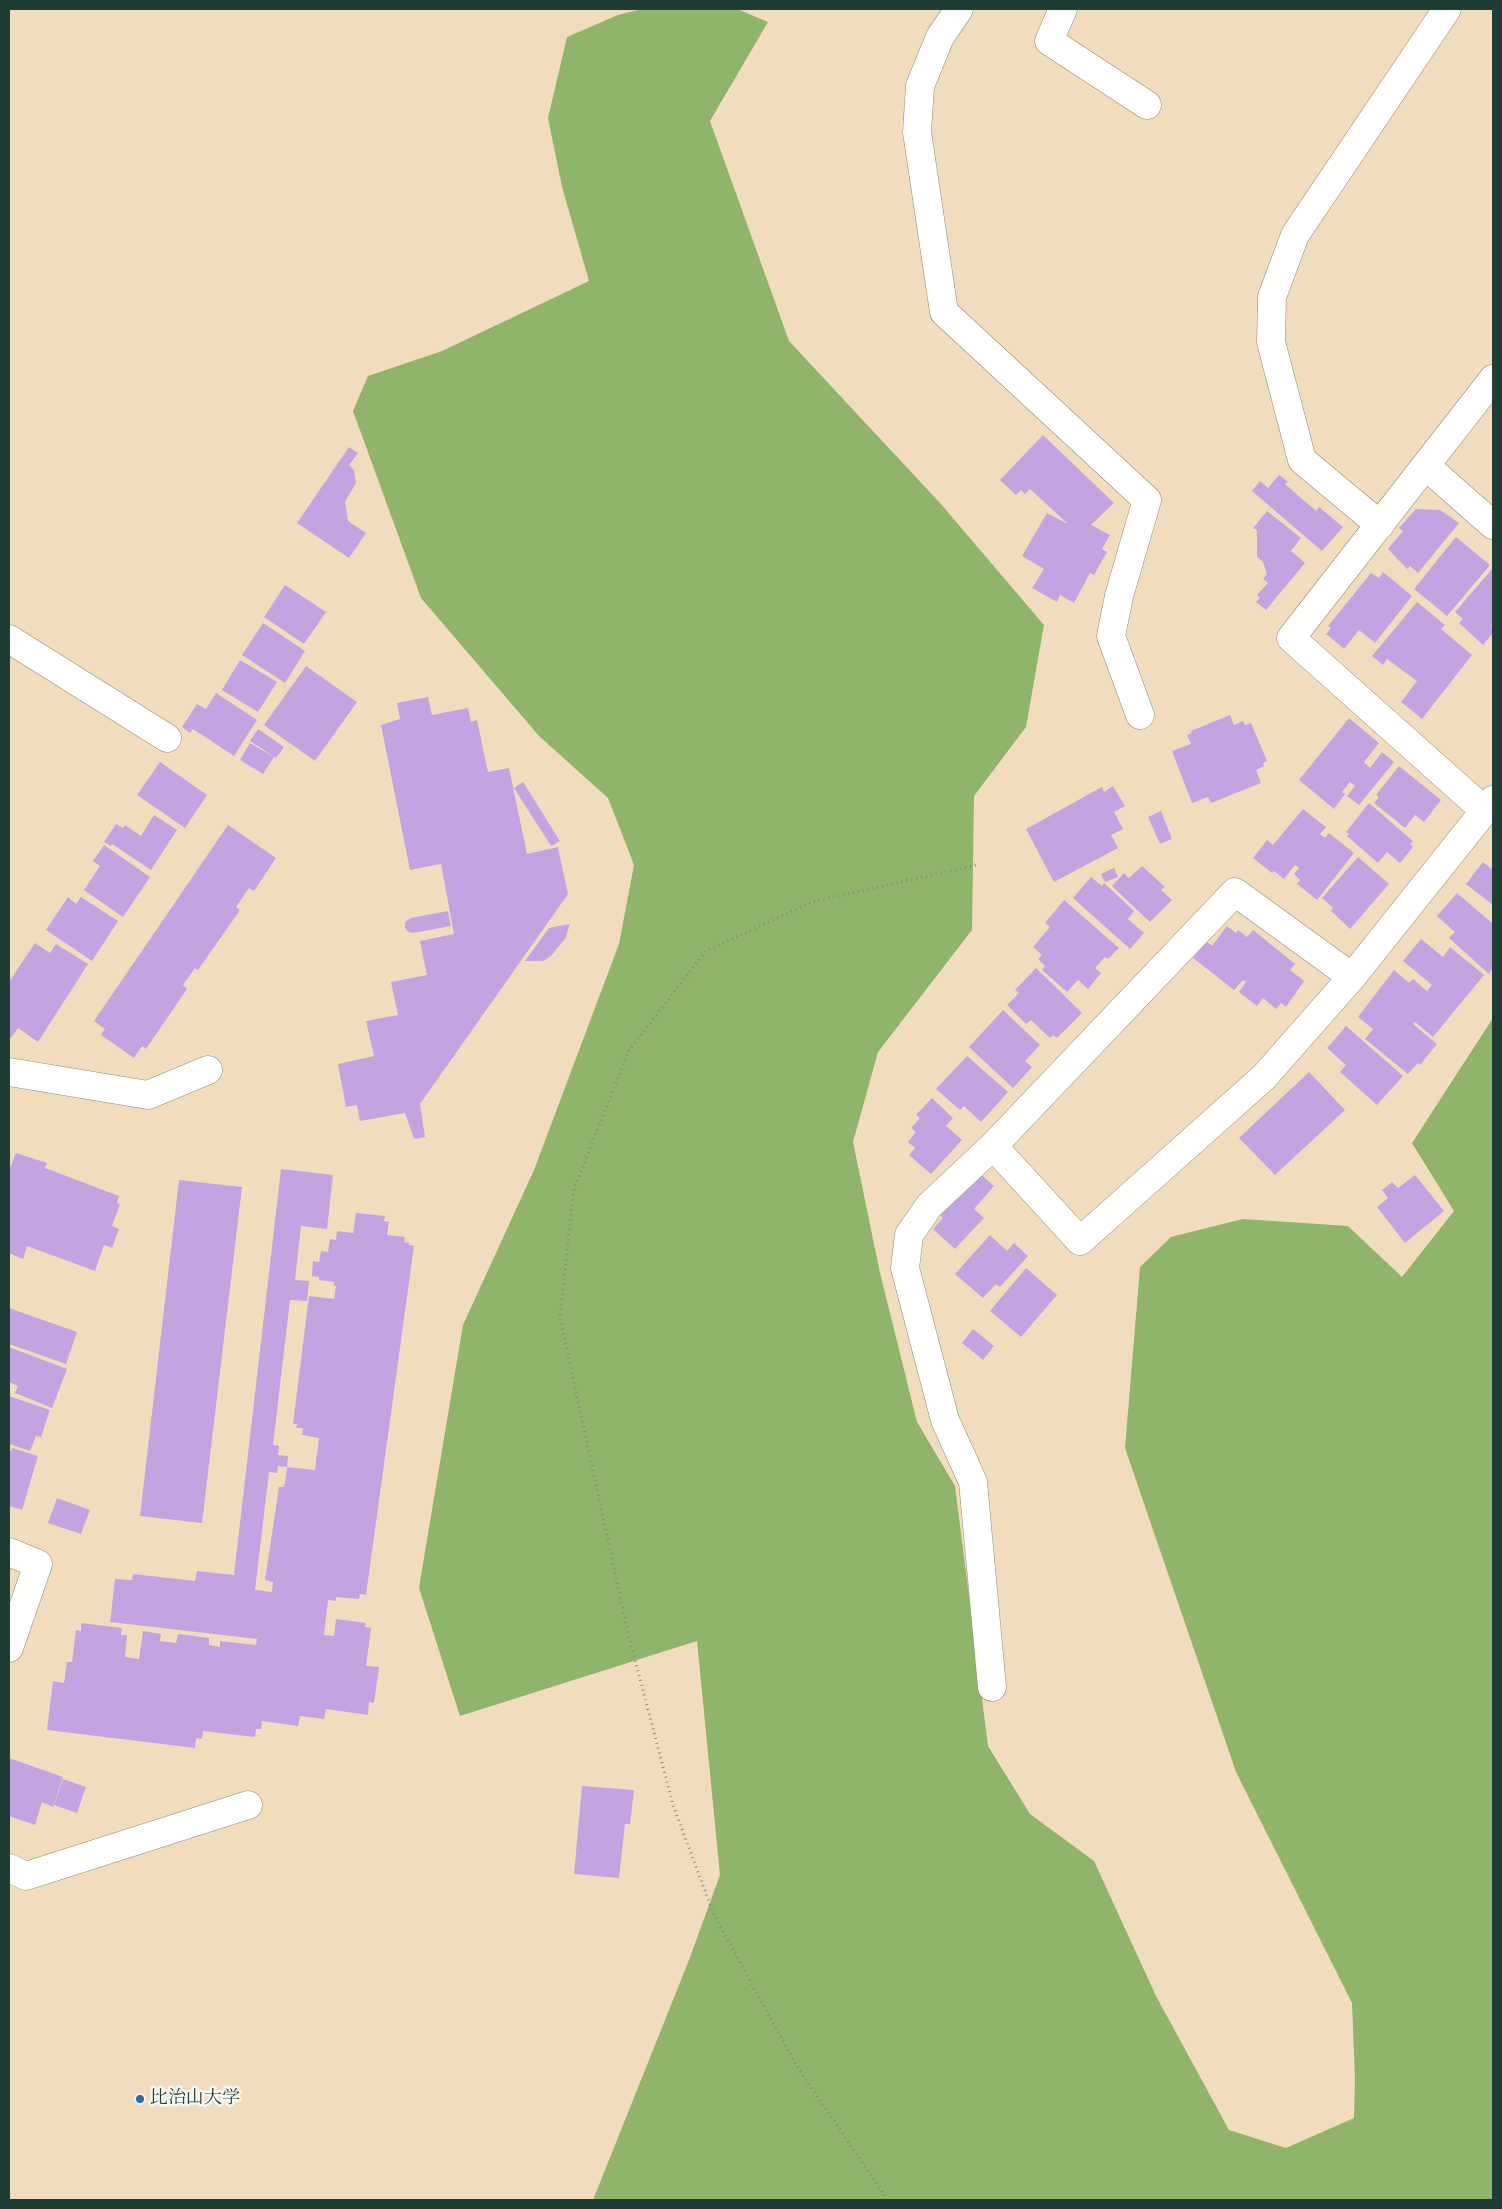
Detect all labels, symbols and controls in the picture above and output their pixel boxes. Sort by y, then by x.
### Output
place label: 比治山大学 [150,2088,240,2110]
marker: 比治山大学 [134,2093,146,2105]

